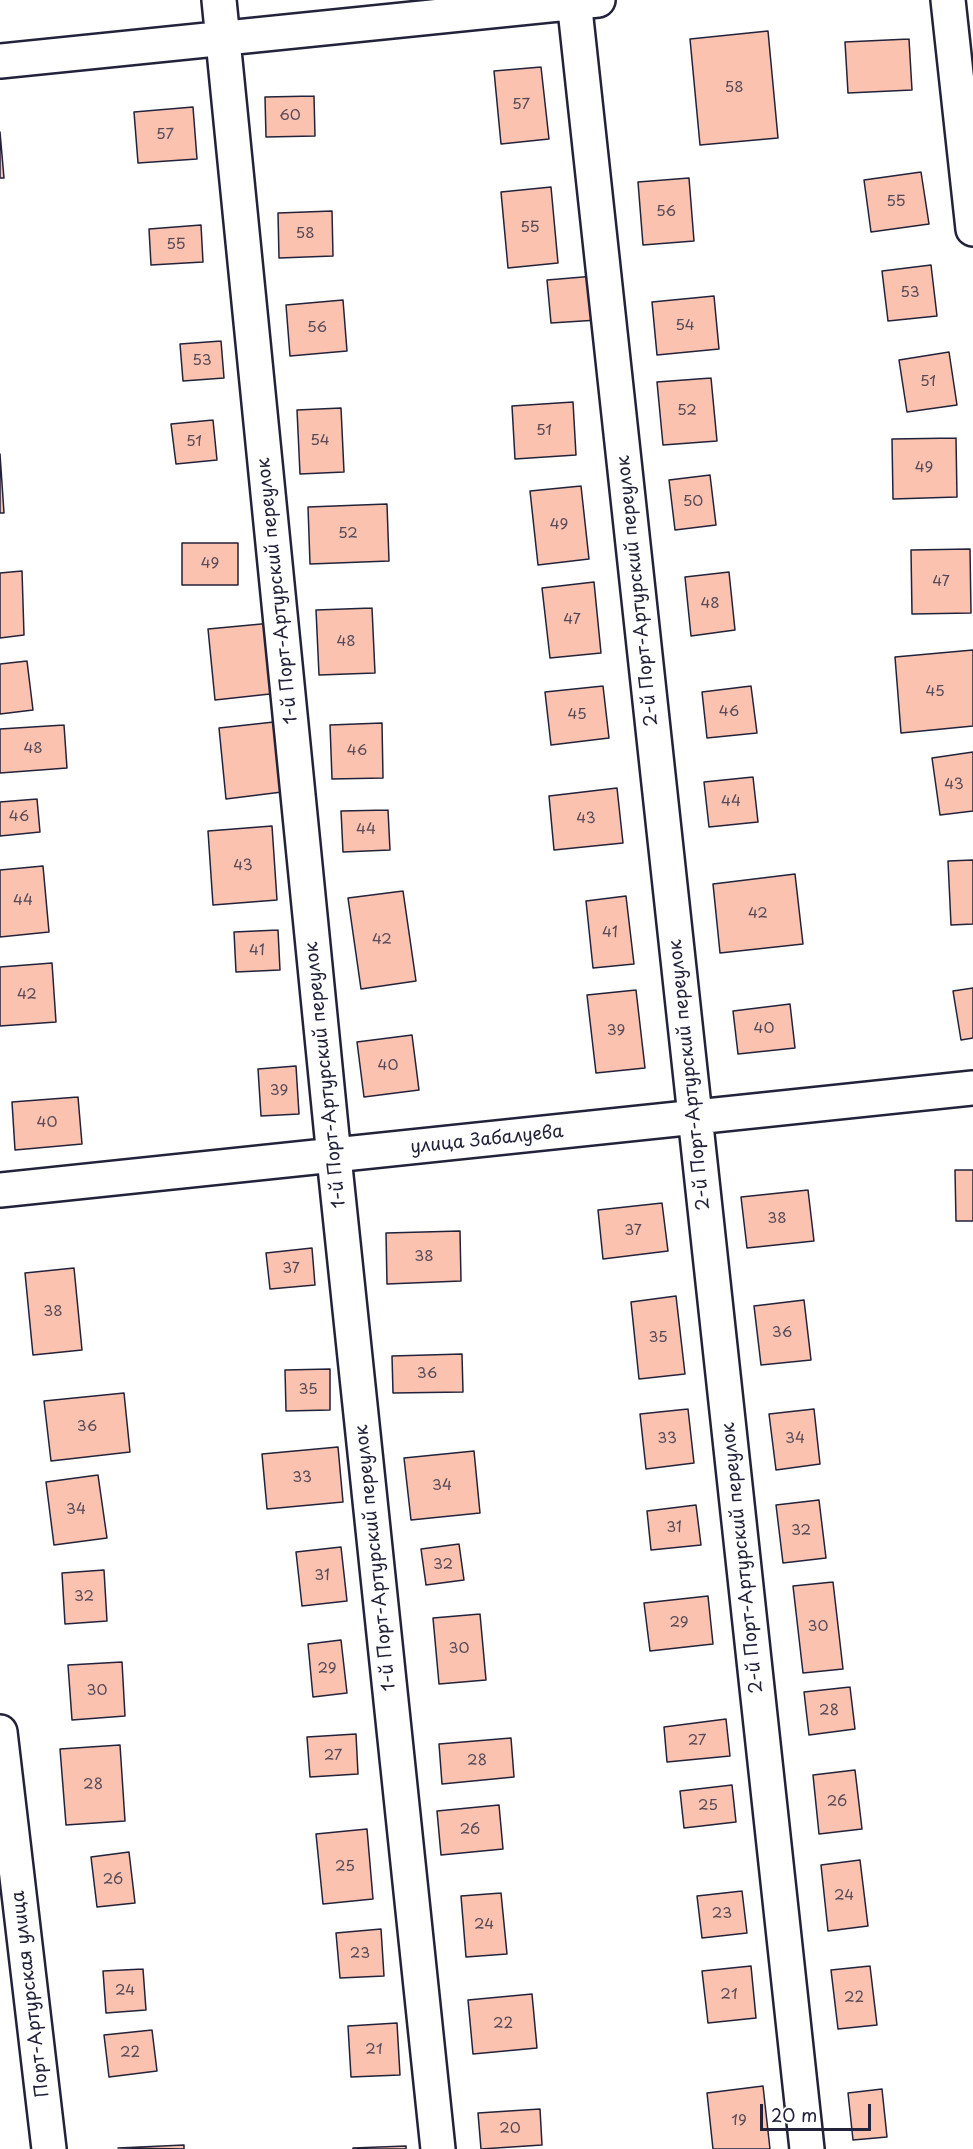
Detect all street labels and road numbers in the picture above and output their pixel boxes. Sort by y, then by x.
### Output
street label: 2-й Порт-Артурский переулок [613,455,663,727]
street label: 1-й Порт-Артурский переулок [253,457,303,725]
street label: 2-й Порт-Артурский переулок [665,939,715,1211]
street label: 1-й Порт-Артурский переулок [301,941,351,1209]
street label: улица Забалуева [409,1121,565,1159]
street label: 2-й Порт-Артурский переулок [718,1422,768,1694]
street label: 1-й Порт-Артурский переулок [351,1424,401,1692]
street label: Порт-Артурская улица [8,1890,54,2098]

